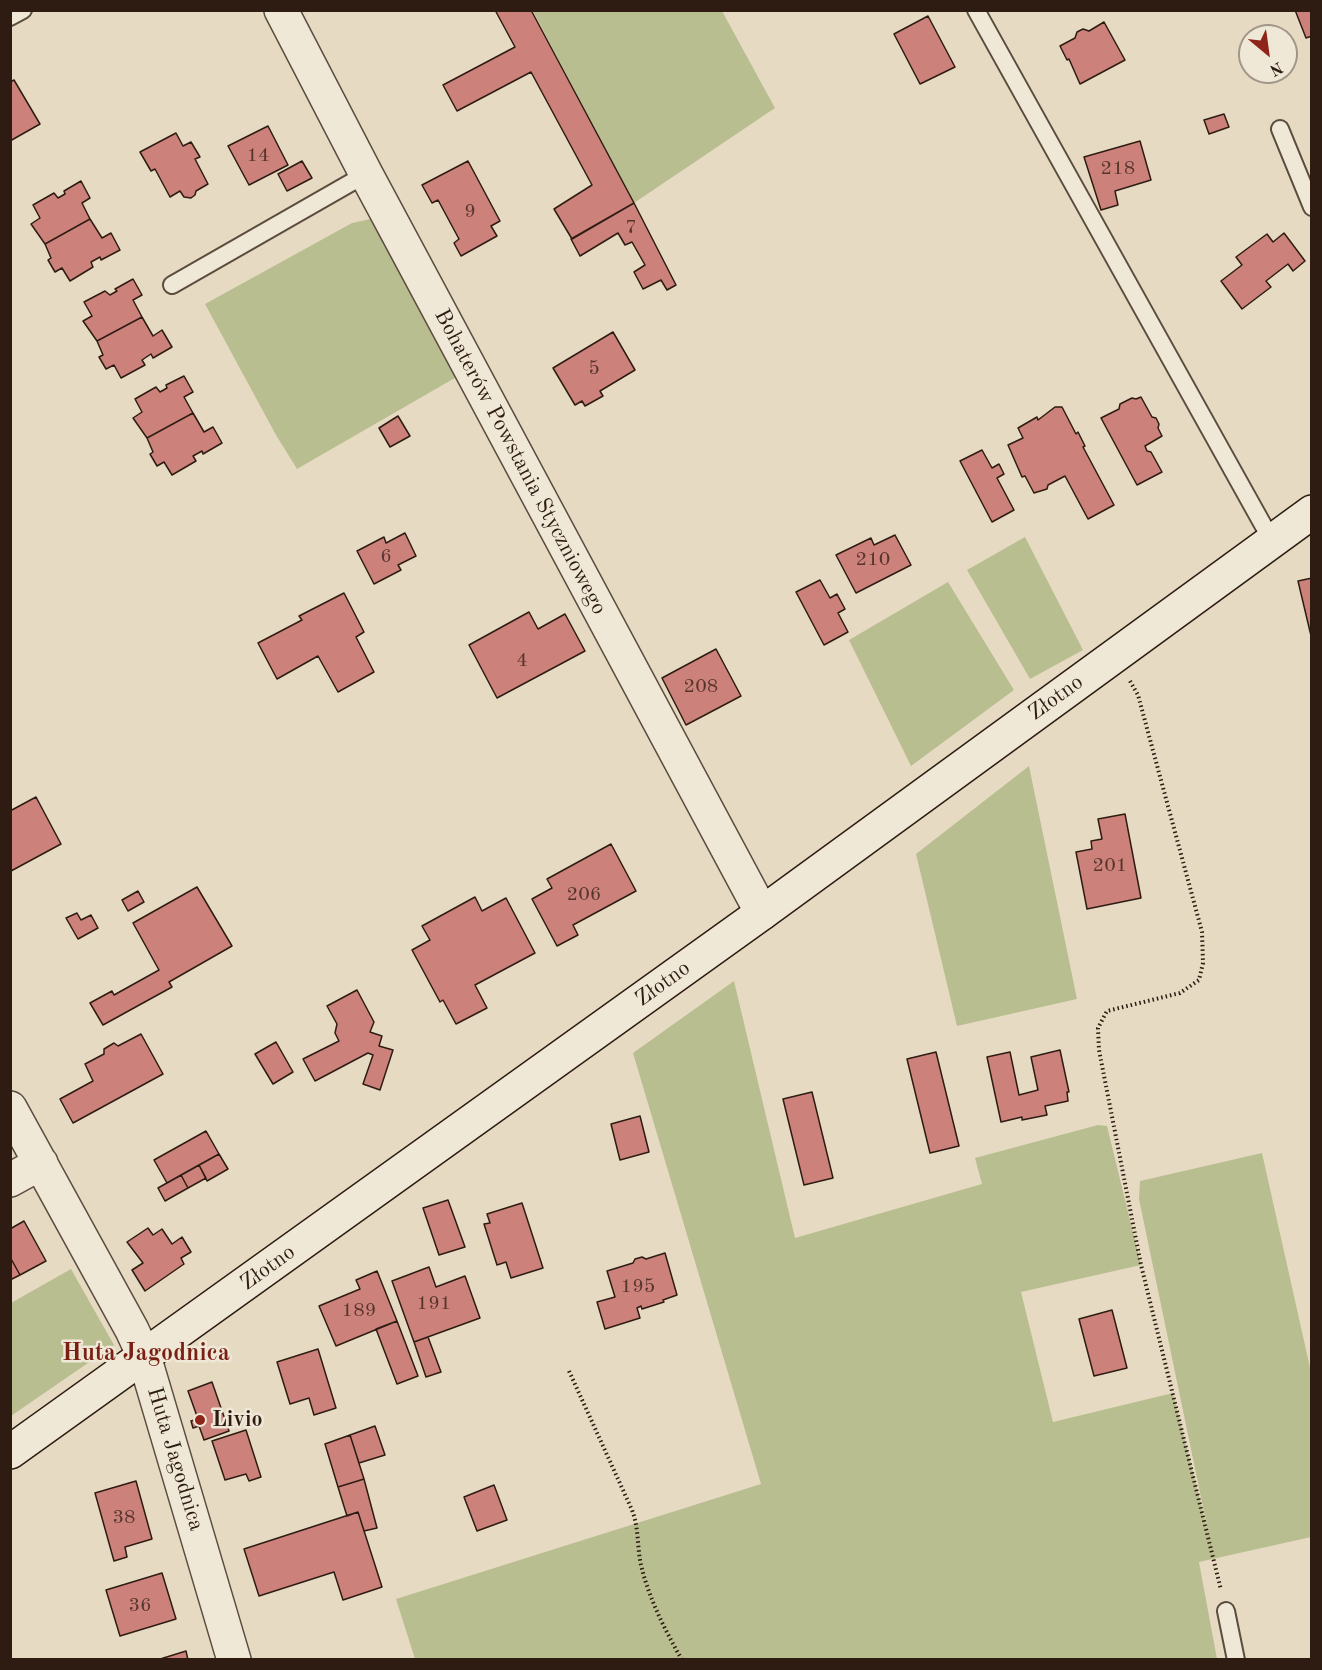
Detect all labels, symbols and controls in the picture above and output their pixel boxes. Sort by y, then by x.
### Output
north arrow [1238,24,1298,84]
text: N [1267,58,1285,78]
house number: 14 [246,144,270,168]
house number: 218 [1101,157,1135,181]
house number: 9 [464,200,476,224]
house number: 7 [625,216,637,240]
street label: Bohaterów Powstania Styczniowego [428,305,612,619]
house number: 5 [588,357,600,381]
house number: 6 [380,545,392,569]
house number: 210 [856,548,890,572]
house number: 4 [516,649,528,673]
street label: Złotno [1023,669,1089,727]
house number: 208 [684,675,718,699]
house number: 201 [1093,854,1127,878]
house number: 206 [567,883,601,907]
street label: Złotno [630,955,696,1013]
street label: Złotno [235,1239,301,1297]
house number: 195 [621,1275,655,1299]
house number: 191 [417,1292,451,1316]
house number: 189 [342,1299,376,1323]
district label: Huta Jagodnica [62,1340,230,1368]
street label: Huta Jagodnica [141,1384,209,1534]
place label: Livio [212,1407,263,1433]
marker: Livio [193,1413,207,1427]
house number: 38 [112,1506,136,1530]
house number: 36 [128,1594,152,1618]

